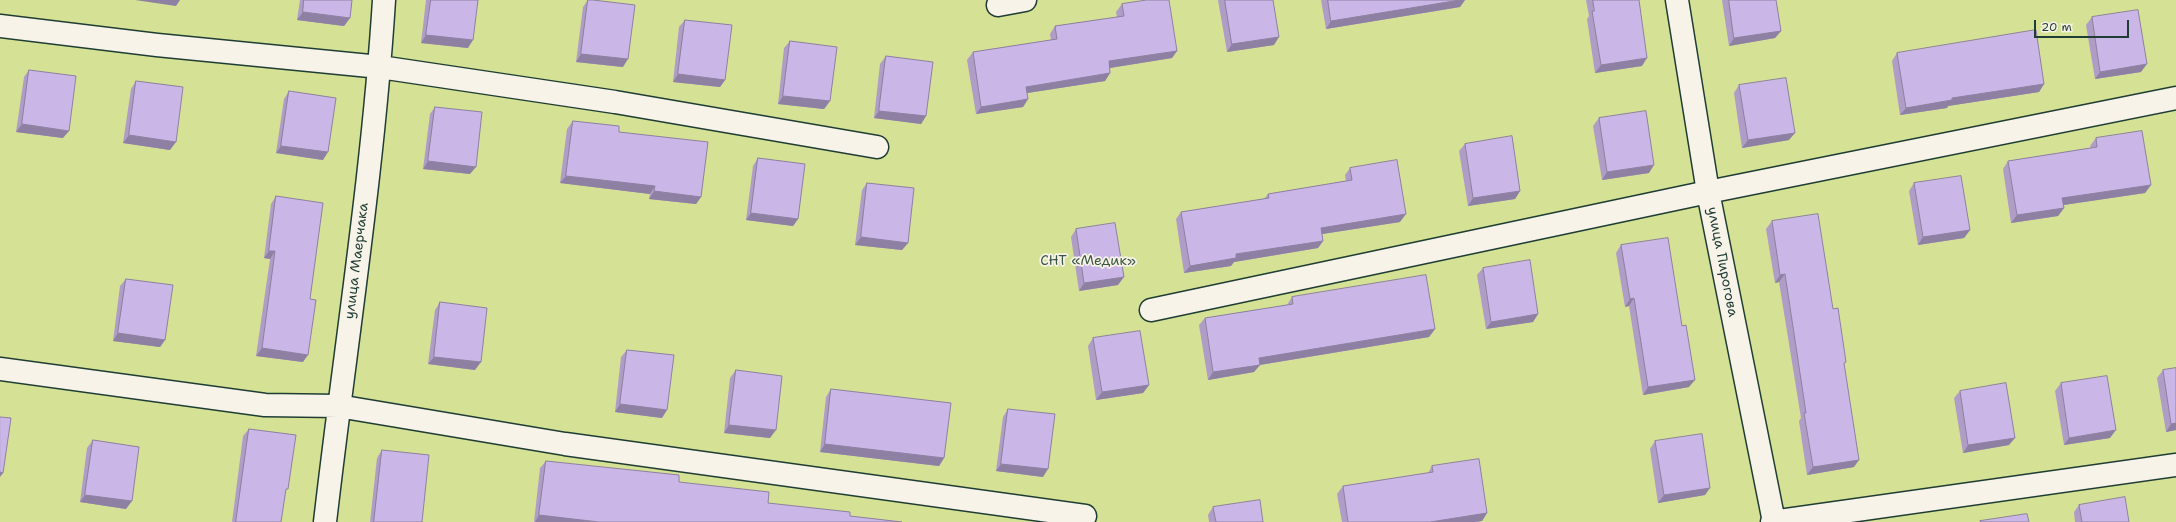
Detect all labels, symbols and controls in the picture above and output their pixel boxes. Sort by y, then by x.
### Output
scale bar [2036,12,2131,38]
text: 20 m [2041,19,2072,35]
street label: улица Маерчака [342,202,372,320]
street label: улица Пирогова [1703,206,1741,318]
park label: СНТ «Медик» [1040,253,1136,269]

